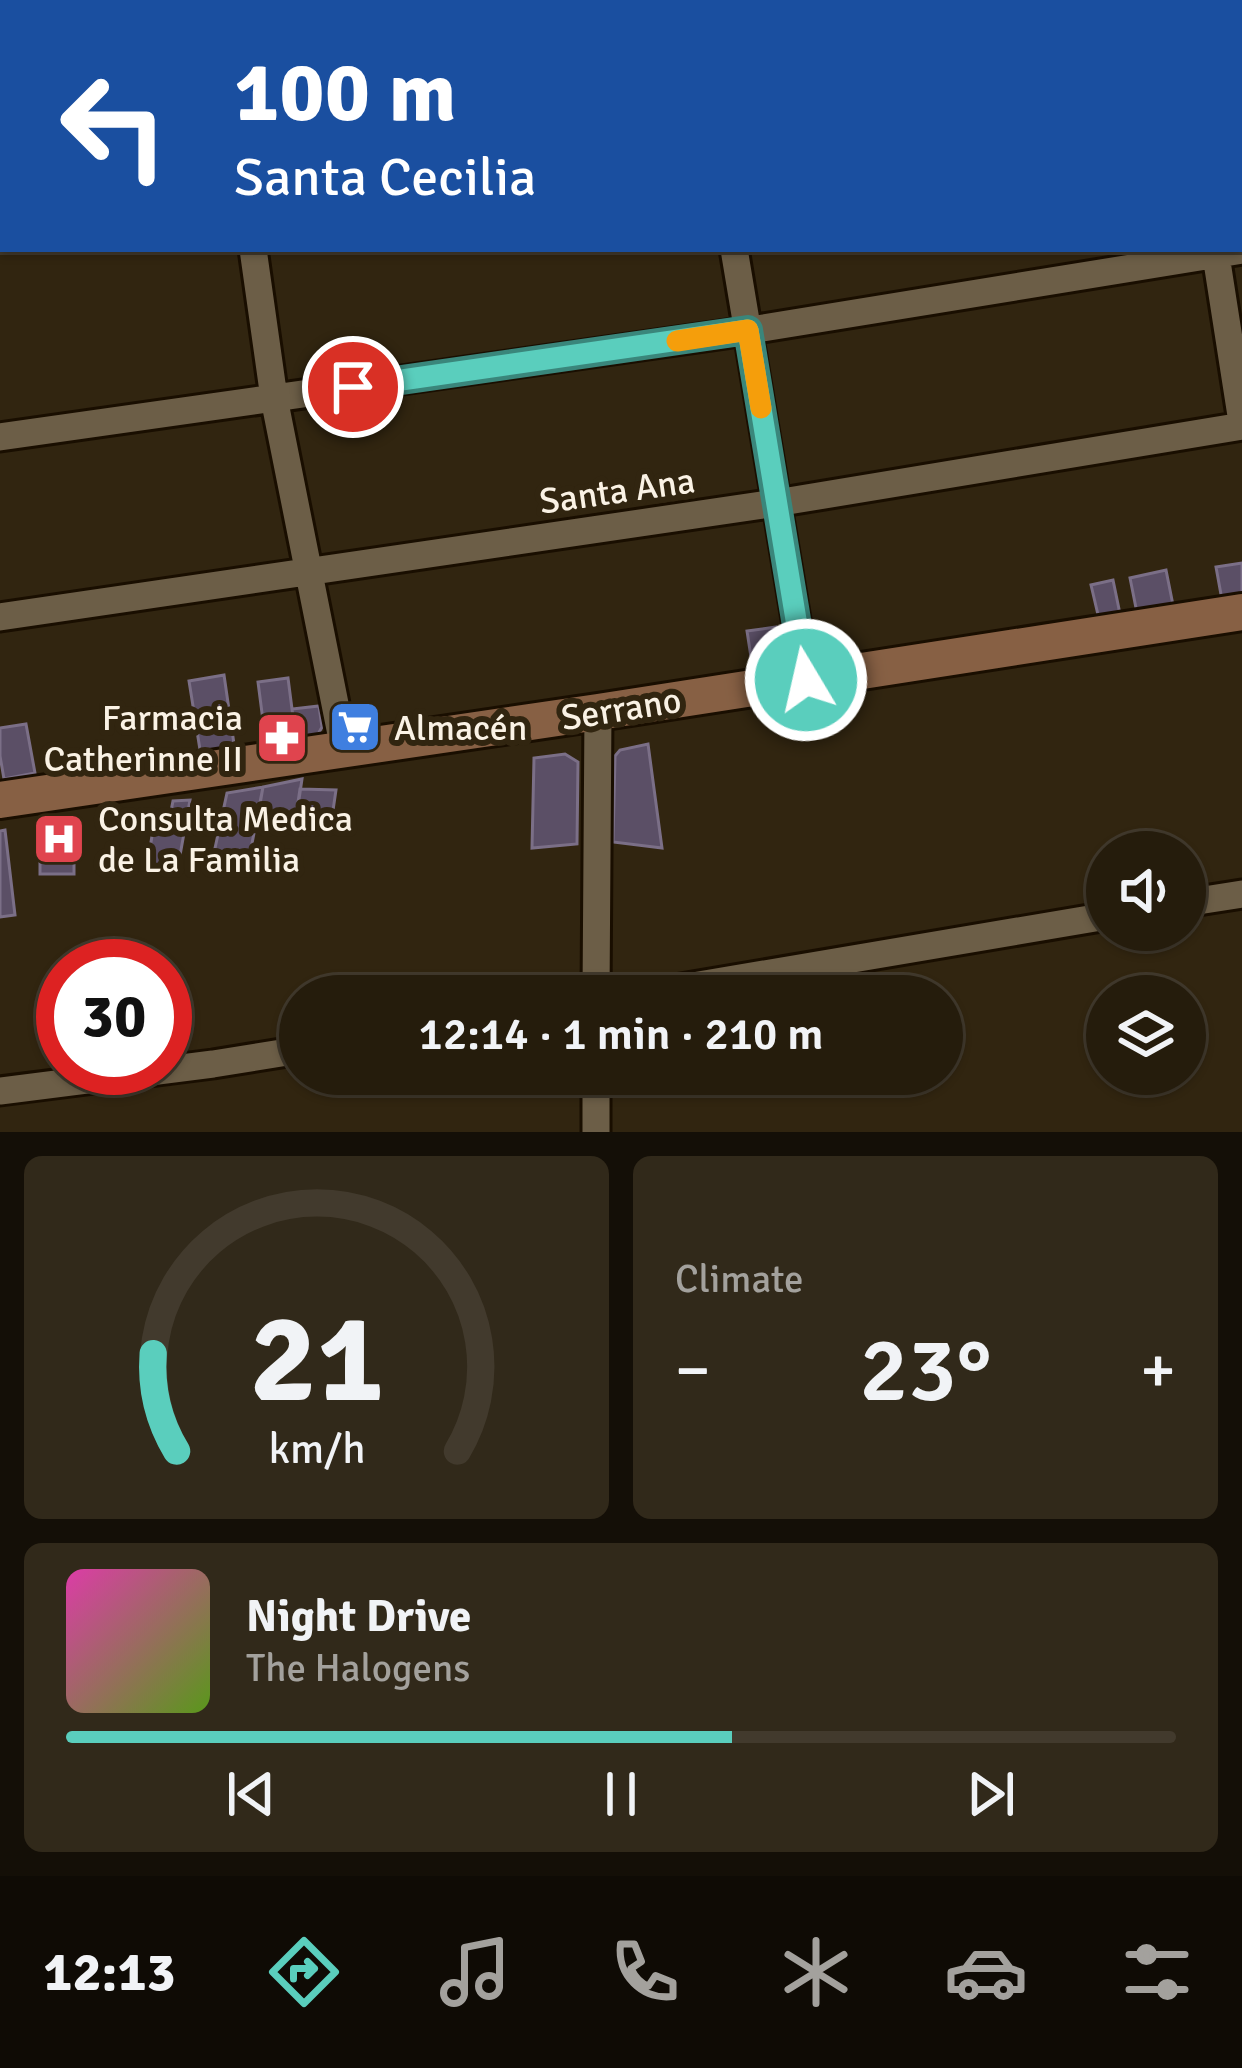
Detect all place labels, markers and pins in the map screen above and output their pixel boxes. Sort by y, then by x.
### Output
pin [302,336,404,438]
place label: Farmacia Catherinne II [43,696,243,782]
supermarket icon: Almacén [327,699,383,755]
place label: Almacén [394,706,527,751]
pharmacy icon: Farmacia Catherinne II [254,710,310,766]
place label: Consulta Medica de La Familia [98,797,353,883]
hospital icon: Consulta Medica de La Familia [31,811,87,867]

